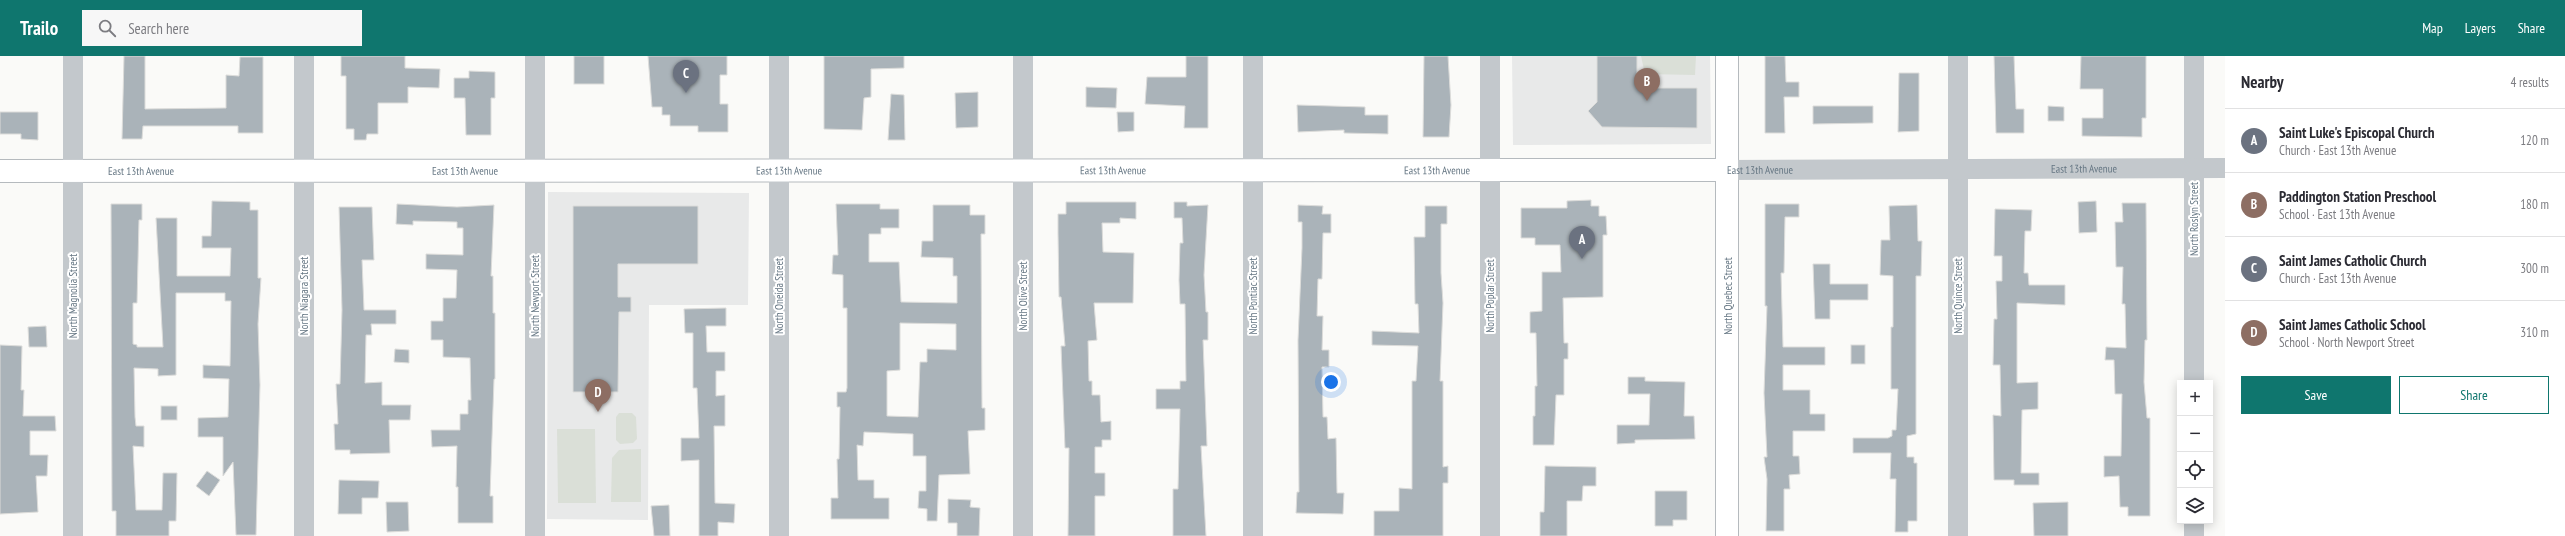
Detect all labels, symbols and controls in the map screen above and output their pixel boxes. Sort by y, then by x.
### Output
search box [82,10,362,46]
text: Trailo [20,16,58,40]
icon: search [96,17,118,39]
text: Search here [128,19,189,38]
text: Map [2422,19,2443,37]
text: Layers [2465,19,2496,37]
text: Share [2518,19,2545,37]
pin: C [673,60,699,93]
pin: B [1634,68,1660,101]
text: Nearby [2241,71,2284,93]
text: 4 results [2510,74,2549,91]
text: Saint Luke's Episcopal Church [2279,123,2434,142]
text: A [2251,132,2257,149]
text: 120 m [2520,132,2549,149]
text: Church · East 13th Avenue [2279,142,2396,159]
street label: East 13th Avenue [2051,161,2117,176]
street label: East 13th Avenue [1080,163,1146,177]
street label: East 13th Avenue [1404,163,1470,177]
street label: East 13th Avenue [1727,163,1793,177]
street label: East 13th Avenue [108,164,174,178]
street label: East 13th Avenue [432,164,498,178]
street label: East 13th Avenue [756,164,822,178]
street label: North Roslyn Street [2187,182,2201,256]
text: Paddington Station Preschool [2279,187,2436,206]
text: B [2251,196,2257,213]
text: 180 m [2520,196,2549,213]
text: School · East 13th Avenue [2279,206,2395,223]
pin: A [1569,226,1595,259]
text: Saint James Catholic Church [2279,251,2427,270]
street label: North Magnolia Street [66,254,80,338]
street label: North Newport Street [528,255,542,337]
street label: North Niagara Street [297,257,311,335]
street label: North Quebec Street [1721,257,1735,335]
street label: North Oneida Street [772,258,786,334]
street label: North Pontiac Street [1246,258,1260,335]
street label: North Quince Street [1951,258,1965,334]
street label: North Poplar Street [1483,259,1497,333]
text: C [2251,260,2257,277]
text: 300 m [2520,260,2549,277]
street label: North Olive Street [1016,261,1030,331]
text: Church · East 13th Avenue [2279,270,2396,287]
text: Saint James Catholic School [2279,315,2426,334]
text: D [2251,324,2257,341]
text: 310 m [2520,324,2549,341]
text: School · North Newport Street [2279,334,2414,351]
your location [1321,372,1341,392]
button: Save [2241,376,2391,414]
button: Share [2399,376,2549,414]
pin: D [585,379,611,412]
map controls [2177,380,2213,524]
button: + [2177,380,2213,416]
button: − [2177,416,2213,452]
button: locate [2177,452,2213,488]
button: layers [2177,488,2213,524]

